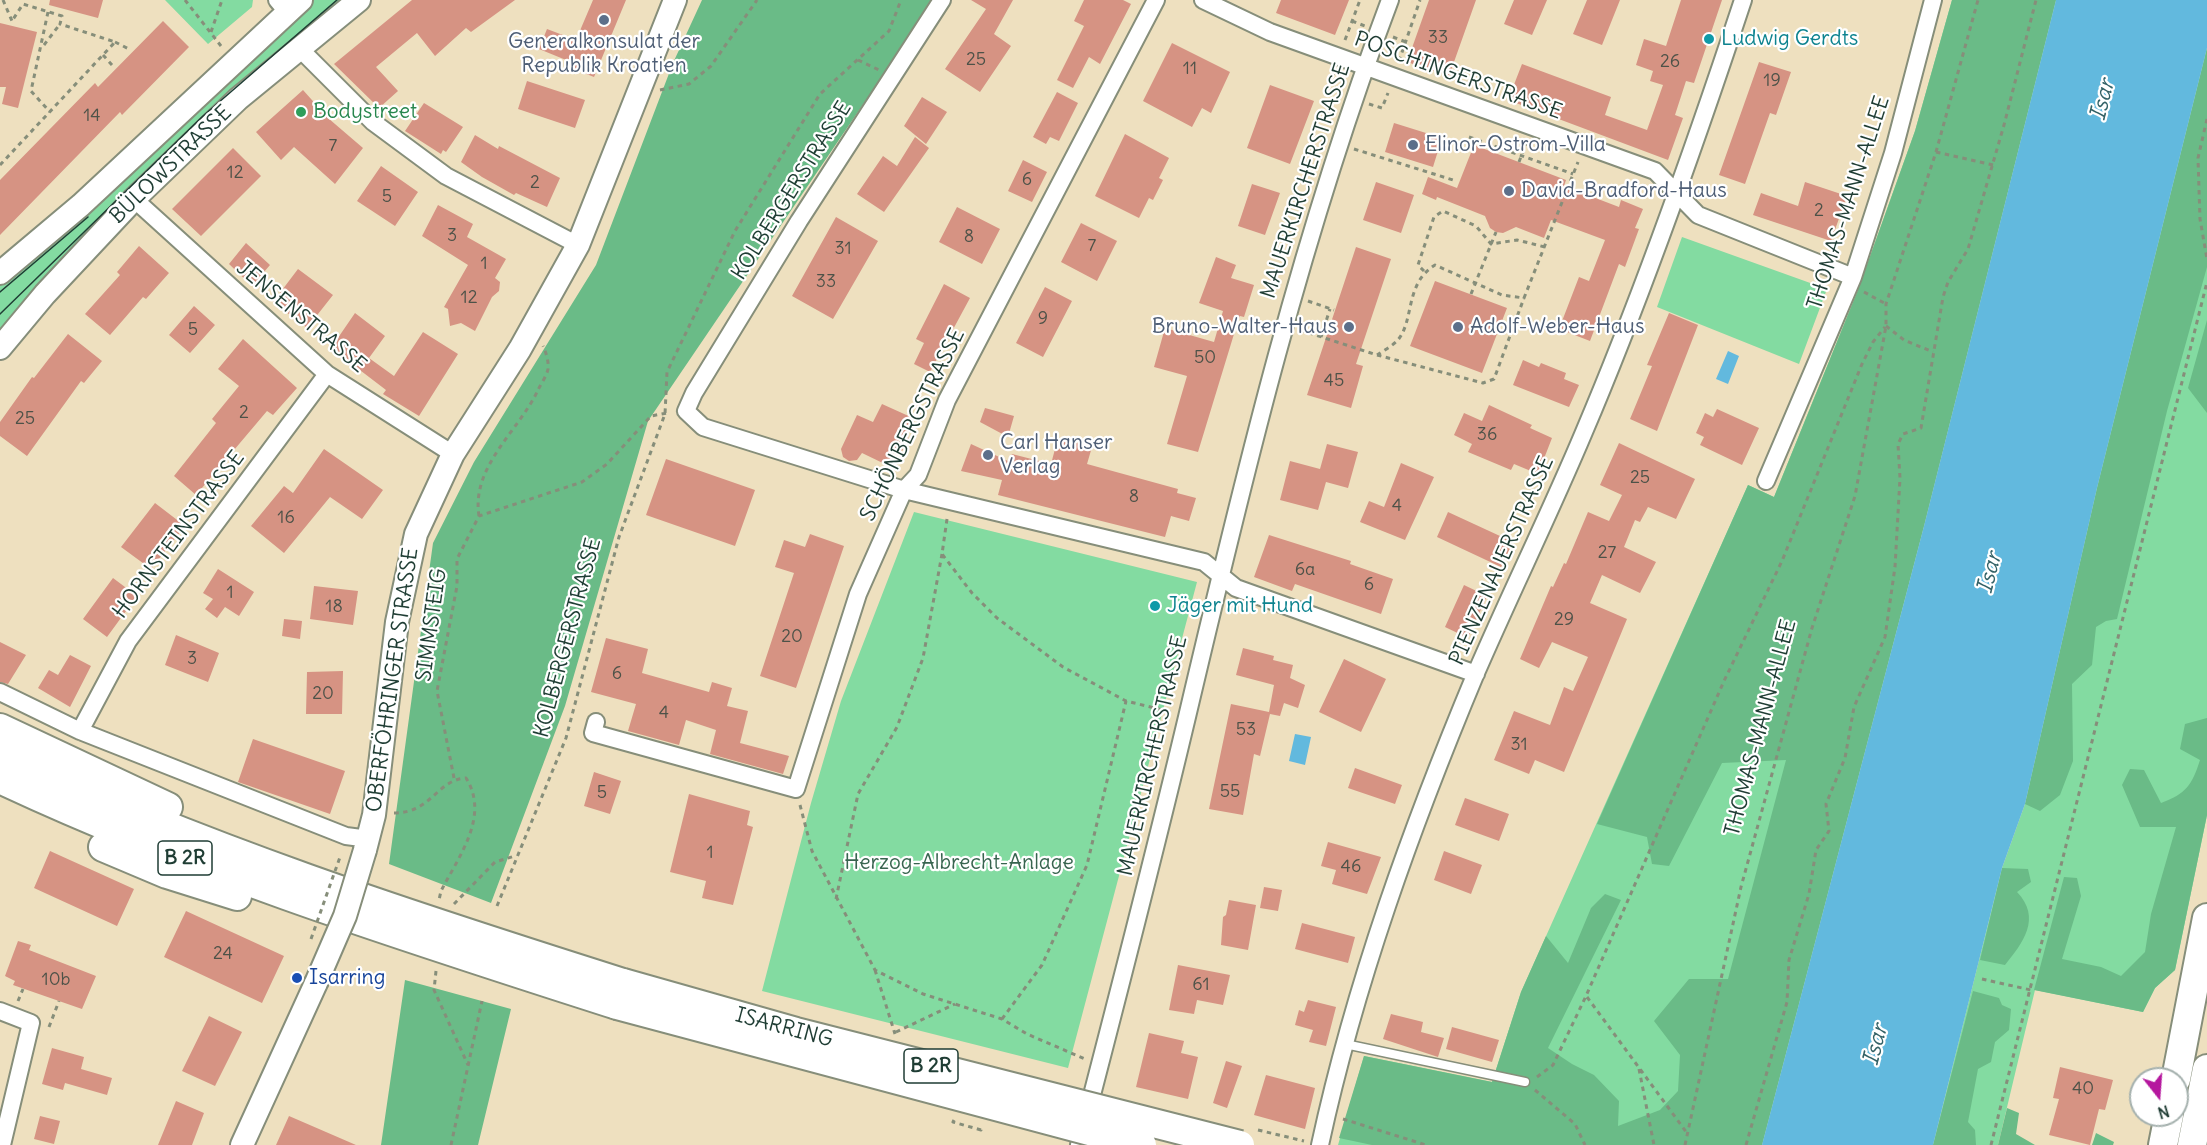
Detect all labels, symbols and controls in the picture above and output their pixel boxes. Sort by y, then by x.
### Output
marker: Generalkonsulat der Republik Kroatien [597,13,611,27]
place label: Ludwig Gerdts [1721,26,1858,52]
street label: POSCHINGERSTRASSE [1351,27,1565,125]
house number: 33 [1428,27,1448,49]
place label: Generalkonsulat der Republik Kroatien [508,29,700,79]
marker: Ludwig Gerdts [1702,32,1716,46]
house number: 25 [966,49,986,71]
house number: 26 [1660,51,1680,73]
house number: 11 [1183,58,1197,80]
street label: MAUERKIRCHERSTRASSE [1256,60,1356,302]
house number: 19 [1763,70,1781,92]
water label: Isar [2085,77,2121,123]
street label: THOMAS-MANN-ALLEE [1803,93,1895,313]
street label: KOLBERGERSTRASSE [727,97,857,285]
place label: Bodystreet [313,99,417,125]
street label: BÜLOWSTRASSE [105,101,237,229]
house number: 14 [83,105,101,127]
marker: Bodystreet [294,105,308,119]
place label: Elinor-Ostrom-Villa [1425,132,1606,158]
house number: 7 [329,135,337,157]
marker: Elinor-Ostrom-Villa [1406,138,1420,152]
house number: 12 [226,162,244,184]
house number: 6 [1022,169,1032,191]
house number: 2 [530,172,540,194]
place label: David-Bradford-Haus [1521,178,1727,204]
marker: David-Bradford-Haus [1502,184,1516,198]
house number: 5 [382,186,392,208]
house number: 2 [1814,200,1824,222]
house number: 3 [447,225,457,247]
house number: 8 [964,226,974,248]
house number: 7 [1088,235,1096,257]
house number: 31 [834,238,852,260]
house number: 1 [480,253,488,275]
street label: JENSENSTRASSE [231,255,371,379]
house number: 33 [816,271,836,293]
house number: 12 [460,287,478,309]
house number: 9 [1038,308,1048,330]
place label: Bruno-Walter-Haus [1152,314,1337,340]
place label: Adolf-Weber-Haus [1470,314,1645,340]
house number: 5 [188,319,198,341]
marker: Bruno-Walter-Haus [1342,320,1356,334]
marker: Adolf-Weber-Haus [1451,320,1465,334]
street label: SCHÖNBERGSTRASSE [855,325,971,525]
house number: 50 [1194,347,1216,369]
house number: 45 [1324,370,1344,392]
house number: 2 [239,402,249,424]
house number: 25 [15,408,35,430]
house number: 36 [1477,424,1497,446]
place label: Carl Hanser Verlag [1000,430,1113,480]
street label: HORNSTEINSTRASSE [108,446,250,624]
marker: Carl Hanser Verlag [981,448,995,462]
street label: PIENZENAUERSTRASSE [1445,453,1559,669]
house number: 25 [1630,467,1650,489]
house number: 8 [1129,486,1139,508]
house number: 4 [1392,495,1402,517]
house number: 16 [277,507,295,529]
street label: KOLBERGERSTRASSE [529,535,607,741]
house number: 27 [1598,542,1616,564]
street label: OBERFÖHRINGER STRASSE [362,546,424,814]
water label: Isar [1972,550,2008,596]
house number: 6a [1295,559,1315,581]
street label: SIMMSTEIG [412,567,452,683]
house number: 6 [1364,574,1374,596]
house number: 1 [226,582,234,604]
place label: Jäger mit Hund [1167,593,1313,619]
house number: 18 [325,596,343,618]
marker: Jäger mit Hund [1148,599,1162,613]
house number: 29 [1554,609,1574,631]
street label: THOMAS-MANN-ALLEE [1720,617,1802,839]
house number: 20 [781,626,803,648]
street label: MAUERKIRCHERSTRASSE [1113,634,1193,878]
house number: 3 [187,648,197,670]
house number: 6 [612,663,622,685]
house number: 20 [312,683,334,705]
house number: 4 [659,702,669,724]
house number: 53 [1236,719,1256,741]
house number: 31 [1510,734,1528,756]
house number: 55 [1220,781,1240,803]
house number: 5 [597,782,607,804]
road number: B 2R [158,841,212,875]
house number: 1 [706,842,714,864]
park label: Herzog-Albrecht-Anlage [844,850,1074,876]
house number: 46 [1341,856,1361,878]
house number: 24 [213,943,233,965]
place label: Isarring [309,965,385,991]
house number: 10b [42,969,70,991]
marker: Isarring [290,971,304,985]
house number: 61 [1192,974,1210,996]
street label: ISARRING [733,1003,835,1053]
water label: Isar [1858,1022,1894,1068]
road number: B 2R [904,1049,958,1083]
north arrow [2129,1067,2189,1127]
house number: 40 [2072,1078,2094,1100]
text: N [2155,1101,2172,1123]

